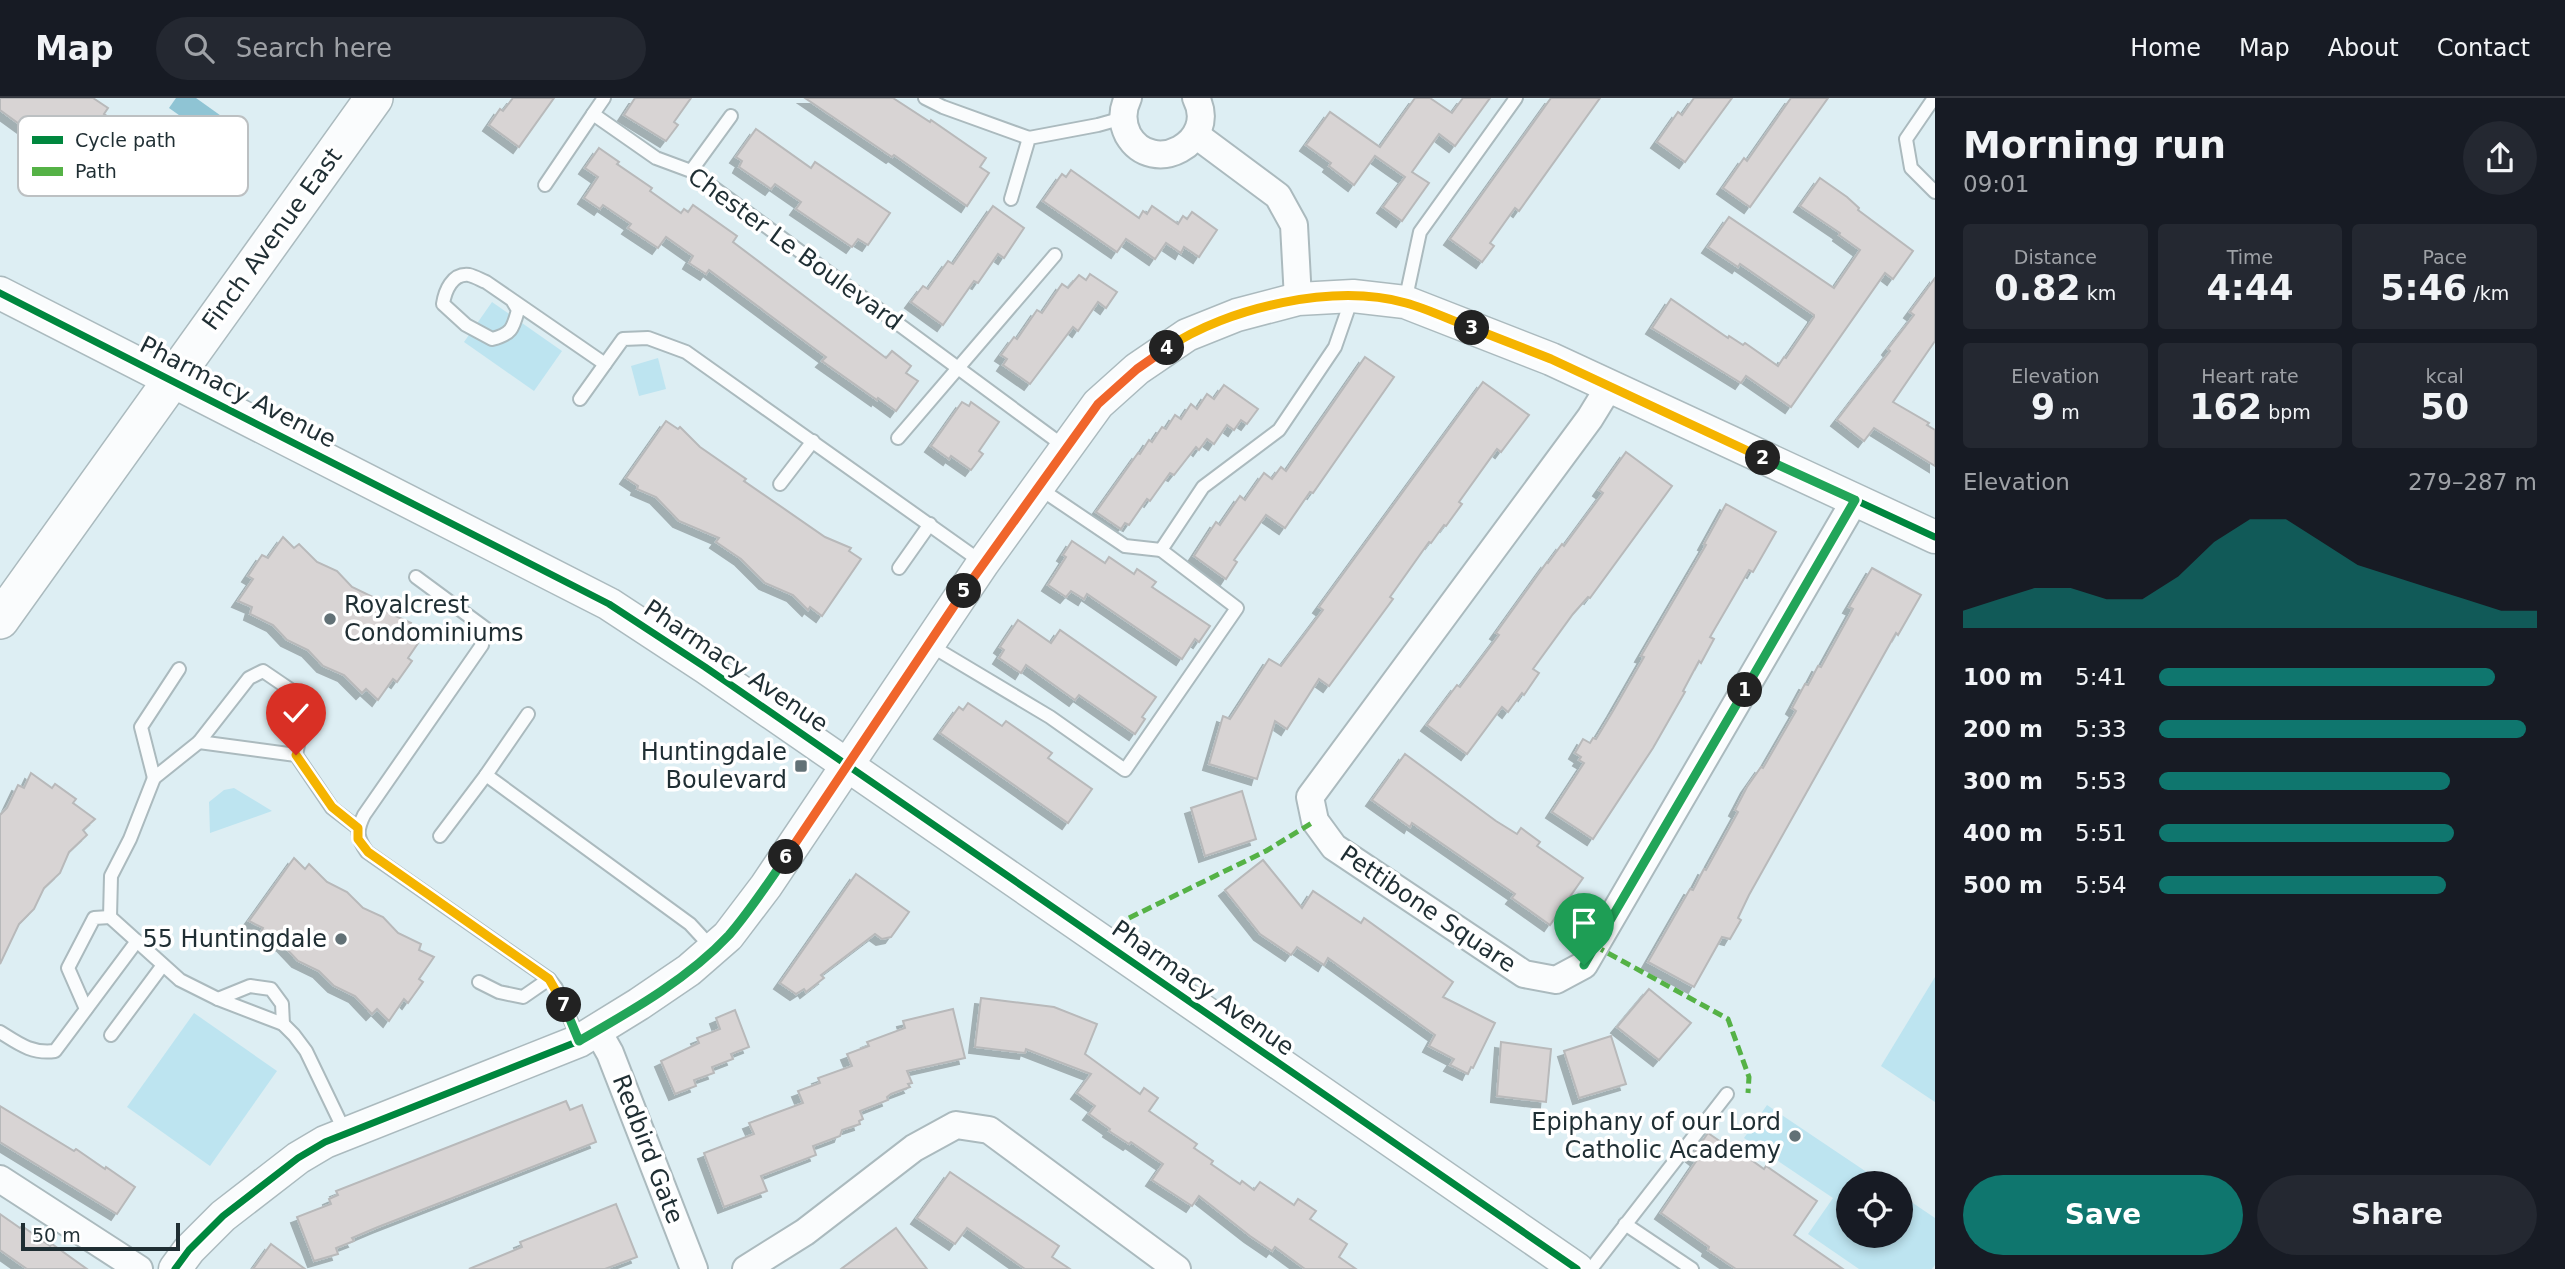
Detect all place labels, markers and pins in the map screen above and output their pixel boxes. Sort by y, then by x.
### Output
pin: 3 [1454,310,1490,345]
pin: 4 [1150,330,1184,366]
pin: 2 [1746,440,1780,476]
pin: 5 [946,574,982,608]
place label: Royalcrest Condominiums [344,591,524,647]
marker: Royalcrest Condominiums [322,611,338,627]
pin: 1 [1728,672,1762,708]
pin [266,683,326,755]
place label: Huntingdale Boulevard [641,738,787,794]
marker: Huntingdale Boulevard [793,758,809,774]
pin: 6 [768,840,804,874]
pin [1554,893,1614,965]
place label: 55 Huntingdale [142,925,327,953]
marker: 55 Huntingdale [333,931,349,947]
pin: 7 [546,988,582,1023]
place label: Epiphany of our Lord Catholic Academy [1531,1108,1781,1164]
marker: Epiphany of our Lord Catholic Academy [1787,1128,1803,1144]

